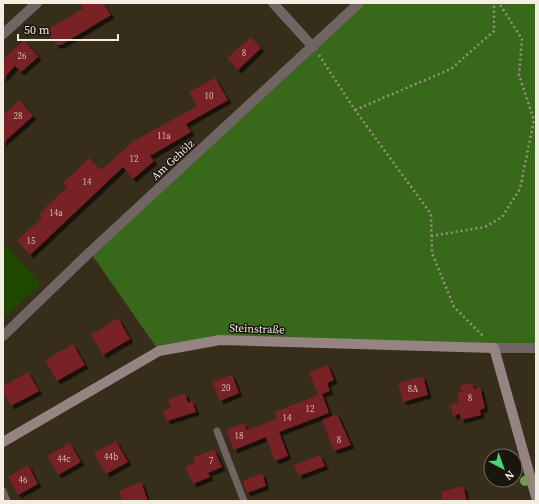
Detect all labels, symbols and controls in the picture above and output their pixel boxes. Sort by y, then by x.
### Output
scale bar [18,16,118,42]
text: 50 m [24,22,50,38]
house number: 8 [242,47,247,59]
house number: 26 [17,50,27,62]
house number: 10 [204,90,214,102]
house number: 28 [13,110,23,122]
house number: 11a [157,130,171,142]
street label: Am Gehölz [148,136,198,184]
house number: 12 [129,153,139,165]
house number: 14 [82,176,92,188]
house number: 14a [49,207,63,219]
house number: 15 [26,235,36,247]
street label: Steinstraße [229,321,285,337]
house number: 20 [221,382,231,394]
house number: 8A [408,383,418,395]
house number: 8 [468,392,473,404]
house number: 12 [305,403,315,415]
house number: 14 [282,412,292,424]
house number: 18 [234,430,244,442]
house number: 8 [337,434,342,446]
north arrow [483,448,523,488]
house number: 44b [104,451,118,463]
house number: 44c [57,453,71,465]
house number: 7 [209,455,214,467]
text: N [501,467,517,483]
house number: 46 [18,474,28,486]

